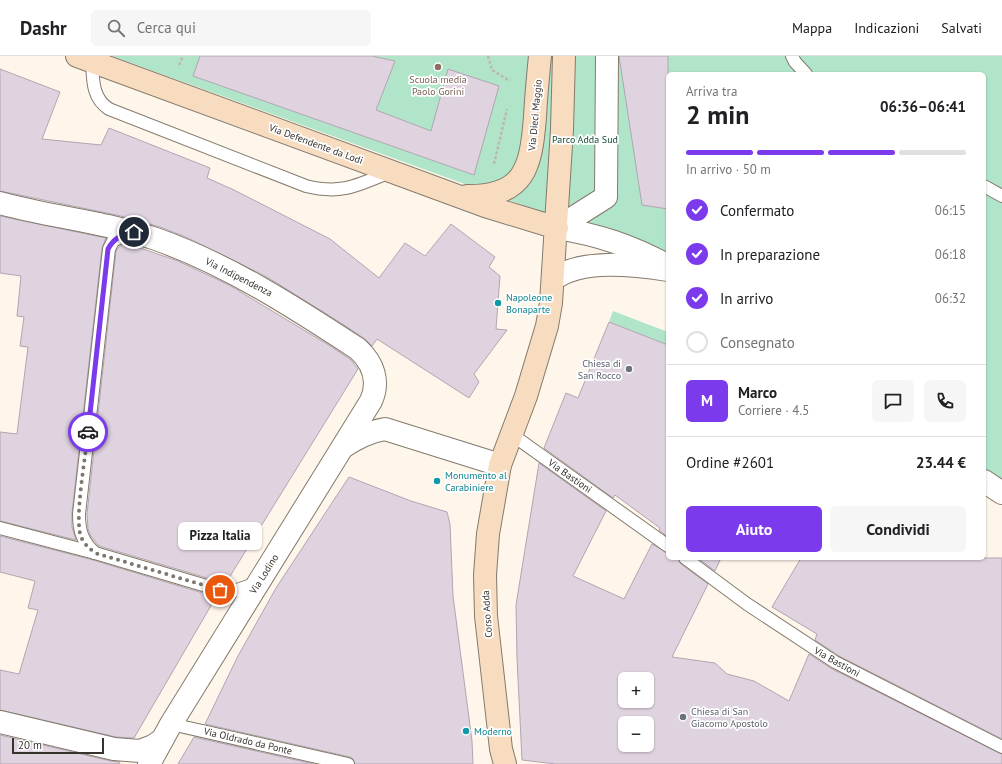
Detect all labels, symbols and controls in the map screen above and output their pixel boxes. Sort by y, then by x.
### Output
search box [91,10,371,46]
text: Dashr [20,16,67,40]
icon: search [105,17,127,39]
text: Cerca qui [137,18,196,37]
text: Mappa [792,19,832,37]
text: Indicazioni [854,19,919,37]
text: Salvati [941,19,982,37]
marker: Scuola media Paolo Gorini [433,62,443,72]
place label: Scuola media Paolo Gorini [409,73,467,98]
street label: Via Dieci Maggio [525,79,545,152]
text: Arriva tra [686,83,737,100]
text: 06:36–06:41 [880,97,966,116]
text: 2 min [686,98,749,131]
street label: Via Defendente da Lodi [266,121,365,167]
park label: Parco Adda Sud [552,133,618,146]
text: In arrivo · 50 m [686,161,771,178]
icon: check [686,199,708,221]
text: Confermato [720,201,794,220]
text: 06:15 [935,202,966,219]
pin [117,215,151,249]
icon: home [123,221,145,243]
icon: check [686,243,708,265]
text: In preparazione [720,245,820,264]
text: 06:18 [935,246,966,263]
street label: Via Indipendenza [202,254,275,300]
icon: check [686,287,708,309]
text: In arrivo [720,289,773,308]
text: 06:32 [935,290,966,307]
place label: Napoleone Bonaparte [506,291,552,316]
marker: Napoleone Bonaparte [493,298,503,308]
text: Consegnato [720,333,795,352]
place label: Chiesa di San Rocco [578,357,621,382]
marker: Chiesa di San Rocco [624,364,634,374]
button: chat [872,380,914,422]
button: phone [924,380,966,422]
text: Marco [738,383,777,402]
text: M [701,391,713,410]
text: Corriere · 4.5 [738,402,809,419]
courier [68,412,108,452]
icon: car [77,421,99,443]
text: Ordine #2601 [686,453,774,472]
text: 23.44 € [916,453,966,472]
street label: Via Bastioni [545,456,594,496]
place label: Monumento al Carabiniere [445,469,507,494]
marker: Monumento al Carabiniere [432,476,442,486]
button: Aiuto [686,506,822,552]
button: Condividi [830,506,966,552]
callout: Pizza Italia [178,522,262,550]
text: Pizza Italia [189,527,251,544]
street label: Via Lodino [246,552,281,597]
pin [203,573,237,607]
icon: bag [209,579,231,601]
street label: Corso Adda [479,590,495,638]
street label: Via Bastioni [811,644,862,680]
map controls [618,672,654,752]
button: + [618,672,654,708]
place label: Chiesa di San Giacomo Apostolo [691,705,768,730]
marker: Chiesa di San Giacomo Apostolo [678,712,688,722]
button: − [618,716,654,752]
street label: Via Oldrado da Ponte [202,724,293,757]
place label: Moderno [474,725,512,738]
marker: Moderno [461,726,471,736]
scale bar [12,736,104,755]
text: 20 m [18,738,42,752]

